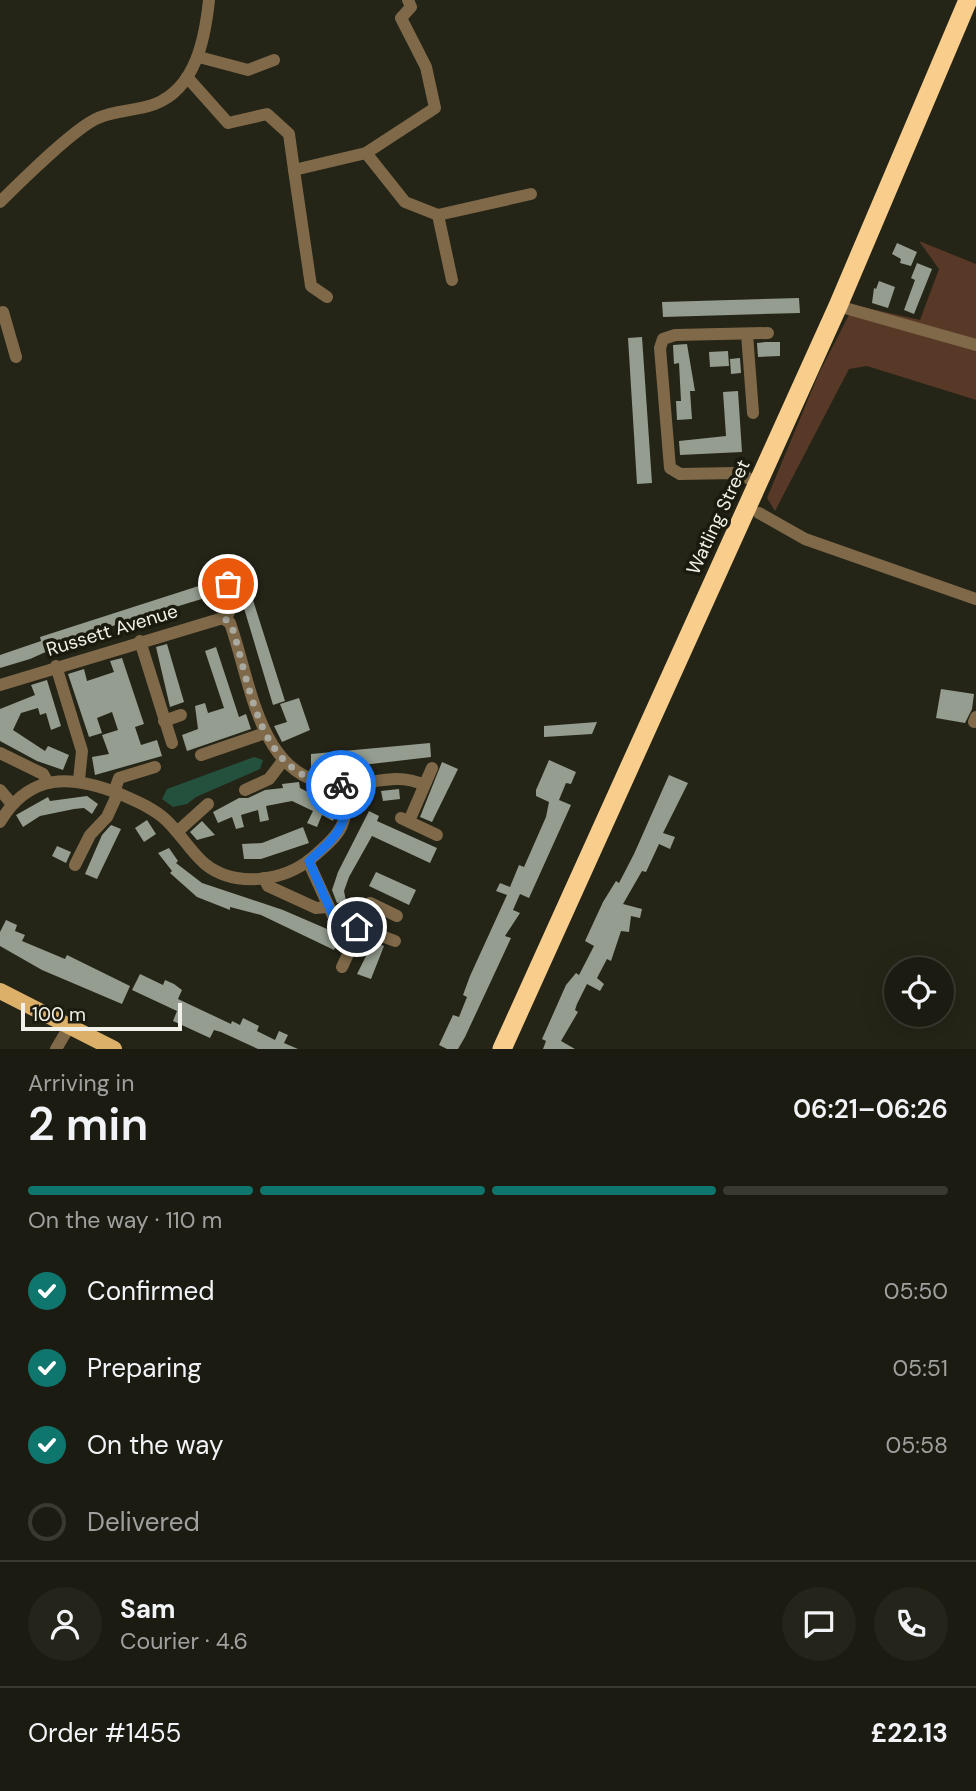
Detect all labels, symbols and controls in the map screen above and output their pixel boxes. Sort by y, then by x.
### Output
street label: Watling Street [680,455,756,579]
pin [198,554,258,614]
icon: bag [209,565,247,603]
street label: Russett Avenue [43,598,181,662]
courier [306,750,376,820]
icon: bike [322,766,360,804]
pin [327,897,387,957]
icon: home [338,908,376,946]
map controls [884,957,954,1027]
button: locate [884,957,954,1027]
scale bar [21,1000,182,1032]
text: 100 m [32,1002,86,1027]
text: Arriving in [28,1068,134,1098]
text: 06:21–06:26 [793,1092,948,1126]
text: 2 min [28,1094,148,1154]
text: On the way · 110 m [28,1205,222,1235]
icon: check [28,1272,66,1310]
text: Confirmed [87,1274,214,1308]
text: 05:50 [884,1276,948,1306]
icon: check [28,1349,66,1387]
text: Preparing [87,1351,202,1385]
text: 05:51 [892,1353,948,1383]
icon: check [28,1426,66,1464]
text: On the way [87,1428,223,1462]
text: 05:58 [886,1430,948,1460]
text: Delivered [87,1505,200,1539]
button: person [28,1587,102,1661]
button: chat [782,1587,856,1661]
button: phone [874,1587,948,1661]
text: Sam [120,1592,175,1626]
text: Courier · 4.6 [120,1626,248,1656]
text: Order #1455 [28,1716,181,1750]
text: £22.13 [871,1716,948,1750]

